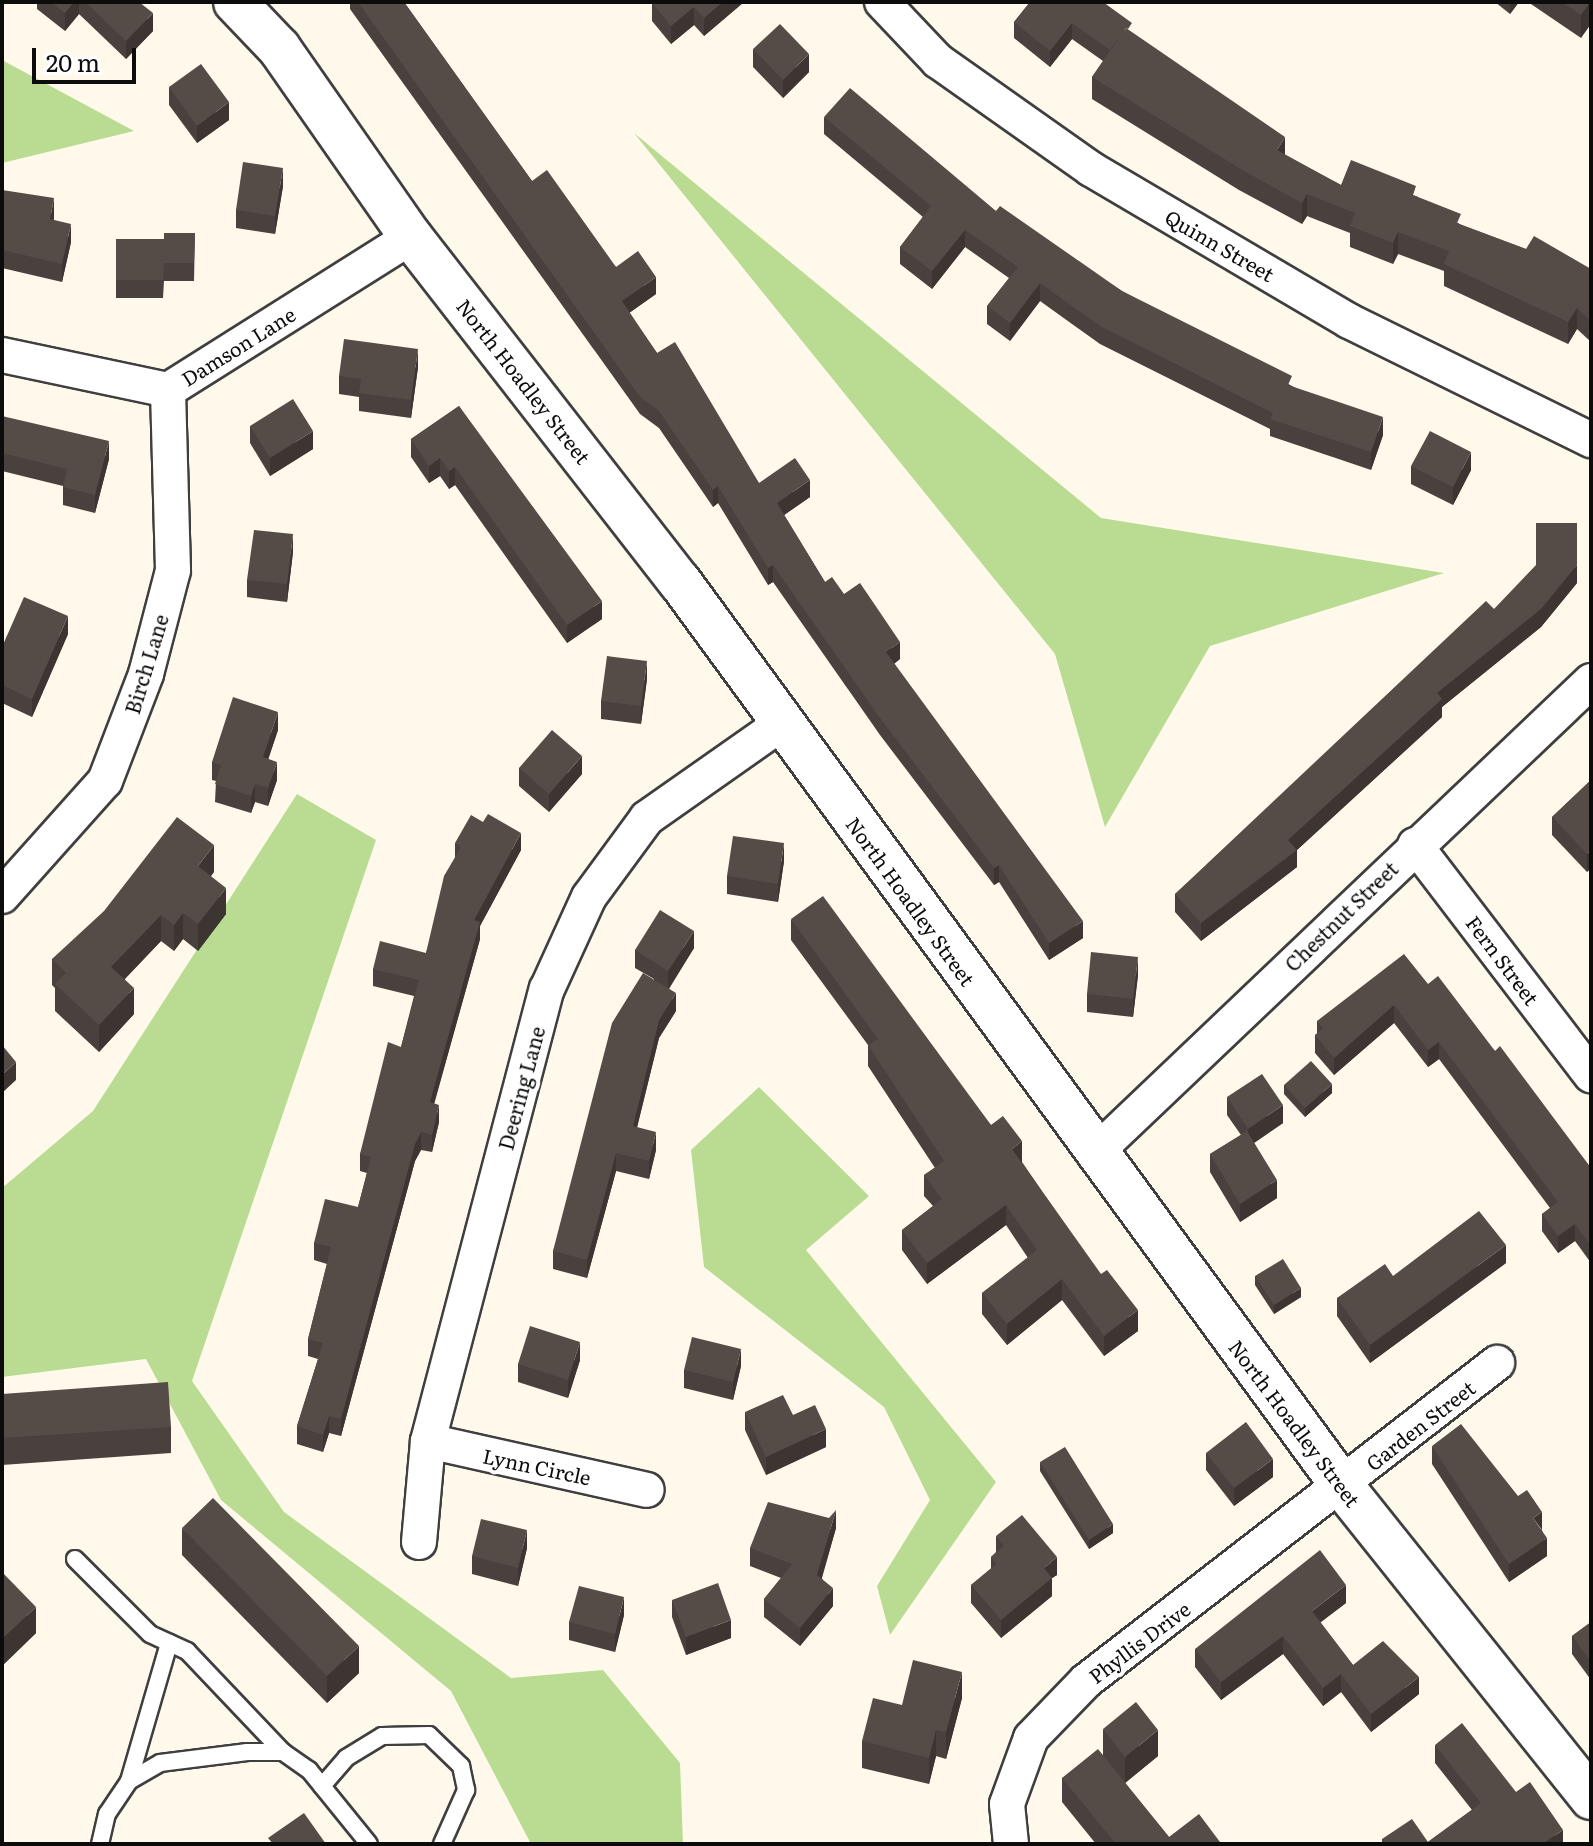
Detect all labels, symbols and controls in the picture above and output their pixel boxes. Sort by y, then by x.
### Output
scale bar [36,32,140,82]
text: 20 m [46,44,100,79]
street label: Quinn Street [1161,204,1279,286]
street label: North Hoadley Street [452,294,596,468]
street label: Damson Lane [177,301,299,391]
street label: Birch Lane [119,611,173,717]
street label: North Hoadley Street [842,812,980,990]
street label: Chestnut Street [1280,856,1402,976]
street label: Fern Street [1462,911,1544,1009]
street label: Deering Lane [493,1023,549,1153]
street label: North Hoadley Street [1224,1335,1366,1511]
street label: Garden Street [1361,1375,1479,1475]
street label: Lynn Circle [481,1443,593,1489]
street label: Phyllis Drive [1084,1596,1194,1688]

